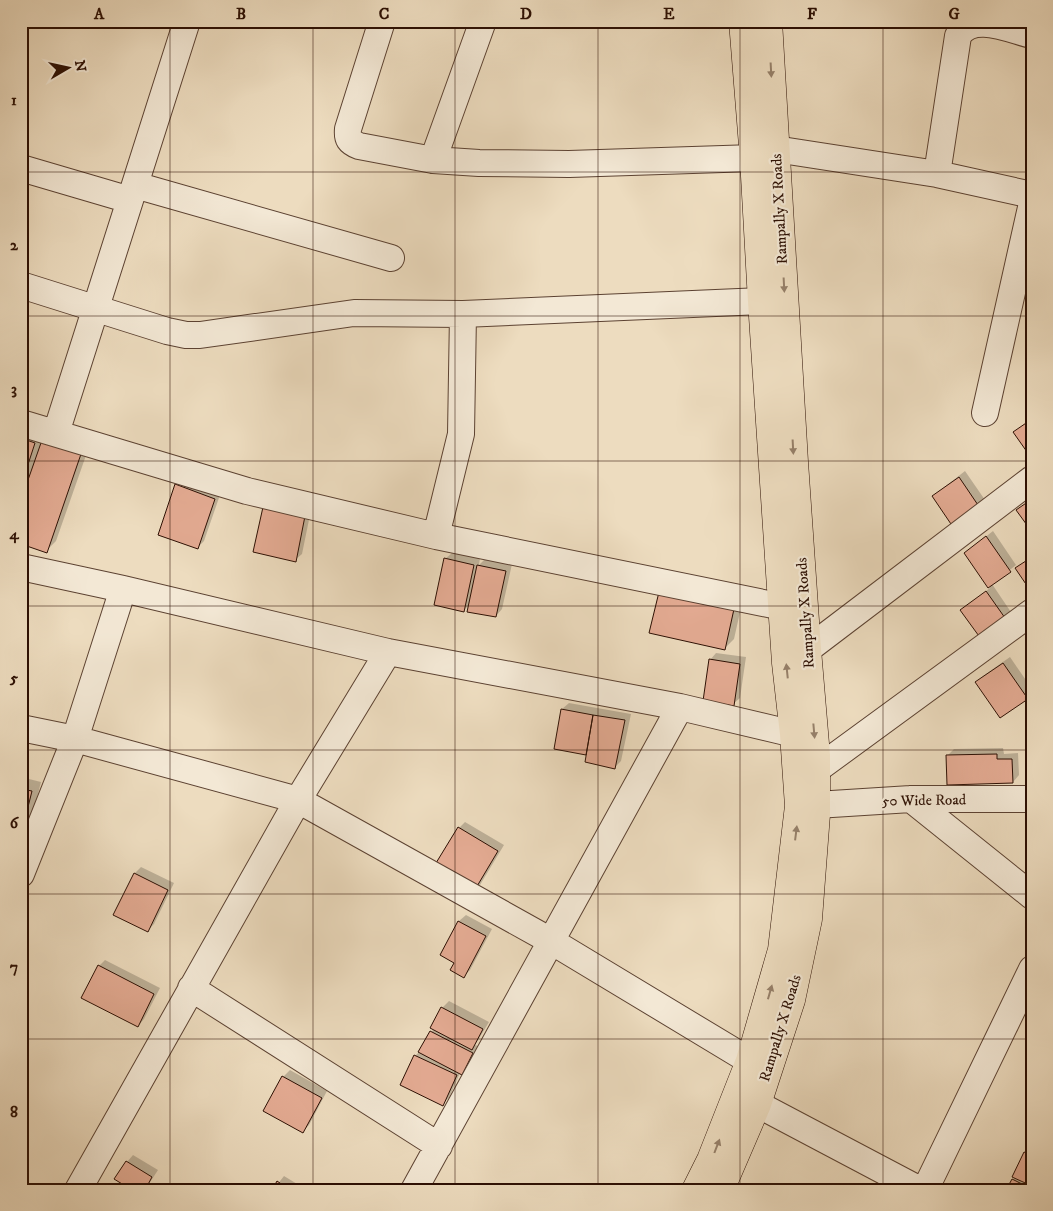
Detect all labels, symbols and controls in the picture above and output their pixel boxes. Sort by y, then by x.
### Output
text: A [93,4,105,24]
text: B [236,4,246,24]
text: C [379,4,389,24]
text: D [520,4,532,24]
text: E [663,4,675,24]
text: F [807,4,817,24]
text: G [948,4,960,24]
north arrow [42,42,92,92]
text: N [70,59,90,74]
one-way arrow [767,62,775,78]
text: 1 [11,90,17,110]
street label: Rampally X Roads [767,153,792,265]
text: 2 [10,235,19,255]
one-way arrow [780,277,788,293]
text: 3 [11,379,17,399]
one-way arrow [790,439,798,455]
text: 4 [8,524,19,544]
street label: Rampally X Roads [792,557,819,669]
one-way arrow [783,662,791,678]
text: 5 [9,668,18,688]
one-way arrow [810,723,818,739]
street label: 50 Wide Road [882,790,967,811]
text: 6 [10,813,20,833]
one-way arrow [792,824,800,840]
text: 7 [10,957,18,977]
street label: Rampally X Roads [755,972,806,1084]
one-way arrow [766,985,774,1000]
text: 8 [10,1102,18,1122]
one-way arrow [713,1139,721,1153]

